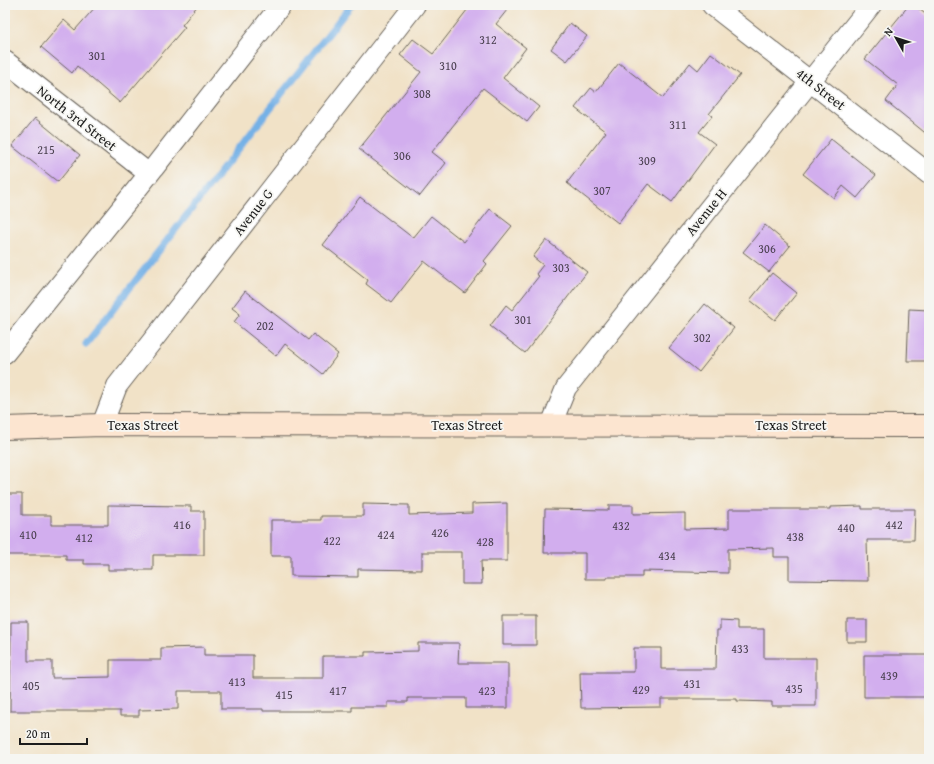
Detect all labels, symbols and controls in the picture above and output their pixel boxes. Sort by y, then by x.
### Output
north arrow [876,18,916,58]
text: N [880,23,897,40]
house number: 312 [479,31,497,48]
house number: 301 [88,47,106,64]
house number: 310 [439,57,457,74]
street label: 4th Street [792,63,850,115]
street label: North 3rd Street [33,80,121,156]
house number: 308 [413,85,431,102]
house number: 311 [669,116,687,133]
house number: 215 [37,141,55,158]
house number: 306 [393,147,411,164]
house number: 309 [638,152,656,169]
house number: 307 [593,182,611,199]
street label: Avenue G [228,184,278,240]
street label: Avenue H [681,184,731,240]
house number: 306 [758,240,776,257]
house number: 303 [552,259,570,276]
house number: 301 [514,311,532,328]
house number: 202 [256,317,274,334]
house number: 302 [693,329,711,346]
street label: Texas Street [107,415,179,435]
street label: Texas Street [431,415,503,435]
street label: Texas Street [755,415,827,435]
house number: 416 [173,516,191,533]
house number: 442 [885,516,903,533]
house number: 432 [612,517,630,534]
house number: 440 [837,519,855,536]
house number: 426 [431,524,449,541]
house number: 410 [19,526,37,543]
house number: 424 [377,526,395,543]
house number: 438 [786,528,804,545]
house number: 412 [75,529,93,546]
house number: 422 [323,532,341,549]
house number: 428 [476,533,494,550]
house number: 434 [658,547,676,564]
house number: 433 [731,640,749,657]
house number: 439 [880,667,898,684]
house number: 413 [228,673,246,690]
house number: 431 [683,675,701,692]
house number: 405 [22,677,40,694]
house number: 435 [785,680,803,697]
house number: 429 [632,681,650,698]
house number: 417 [329,682,347,699]
house number: 423 [478,682,496,699]
house number: 415 [275,686,293,703]
scale bar [20,720,87,746]
text: 20 m [26,725,50,742]

